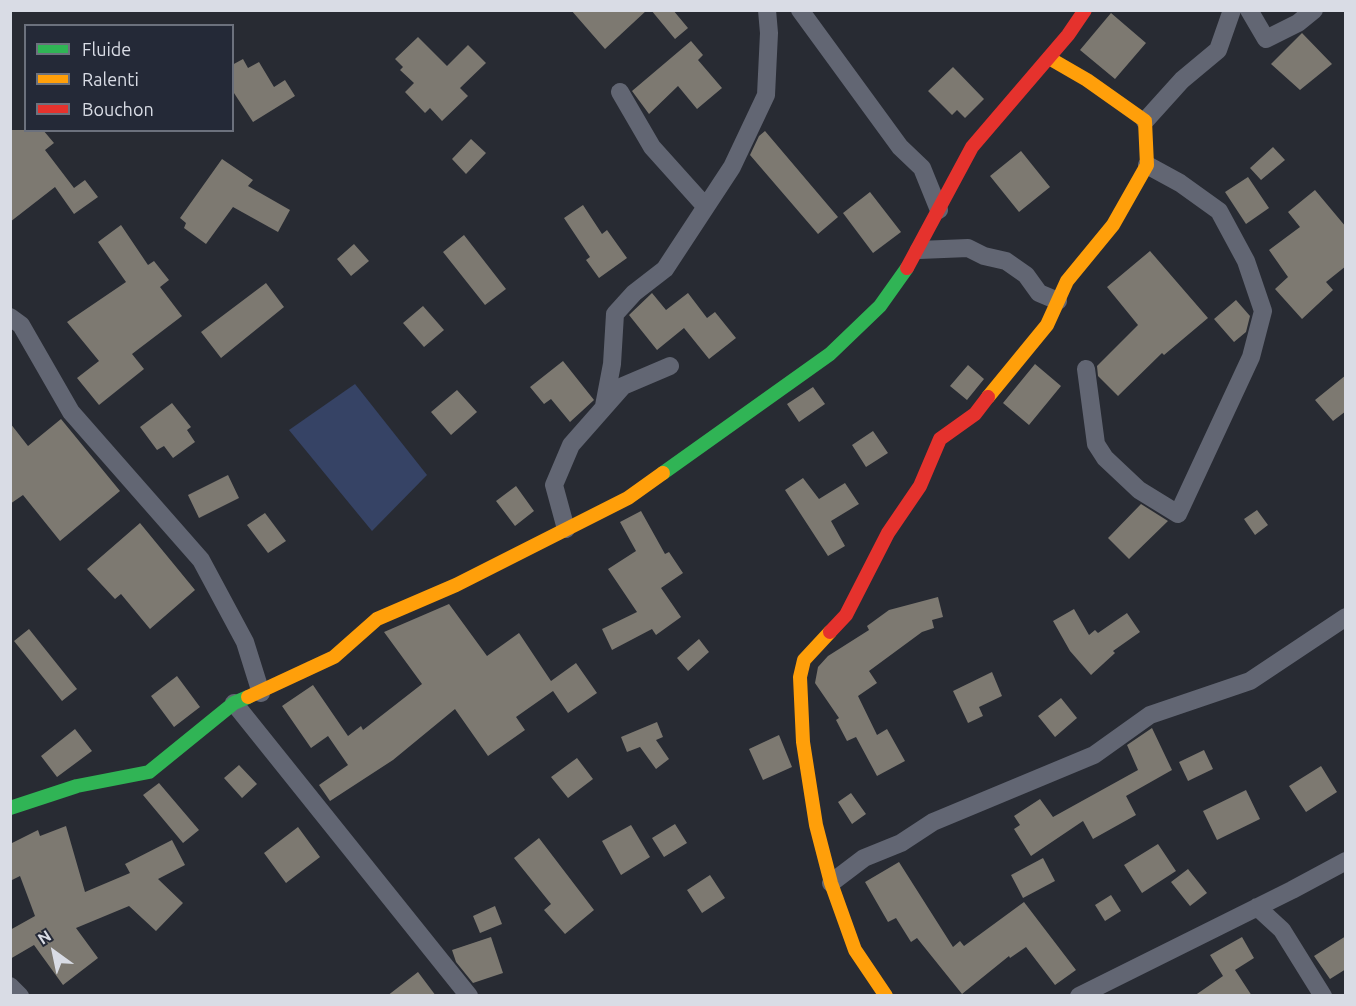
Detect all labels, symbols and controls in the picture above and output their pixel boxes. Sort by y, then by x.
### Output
legend [24,24,234,132]
text: Fluide [82,39,131,59]
text: Ralenti [82,69,139,89]
text: Bouchon [82,99,154,119]
north arrow [24,922,84,982]
text: N [34,926,54,948]

